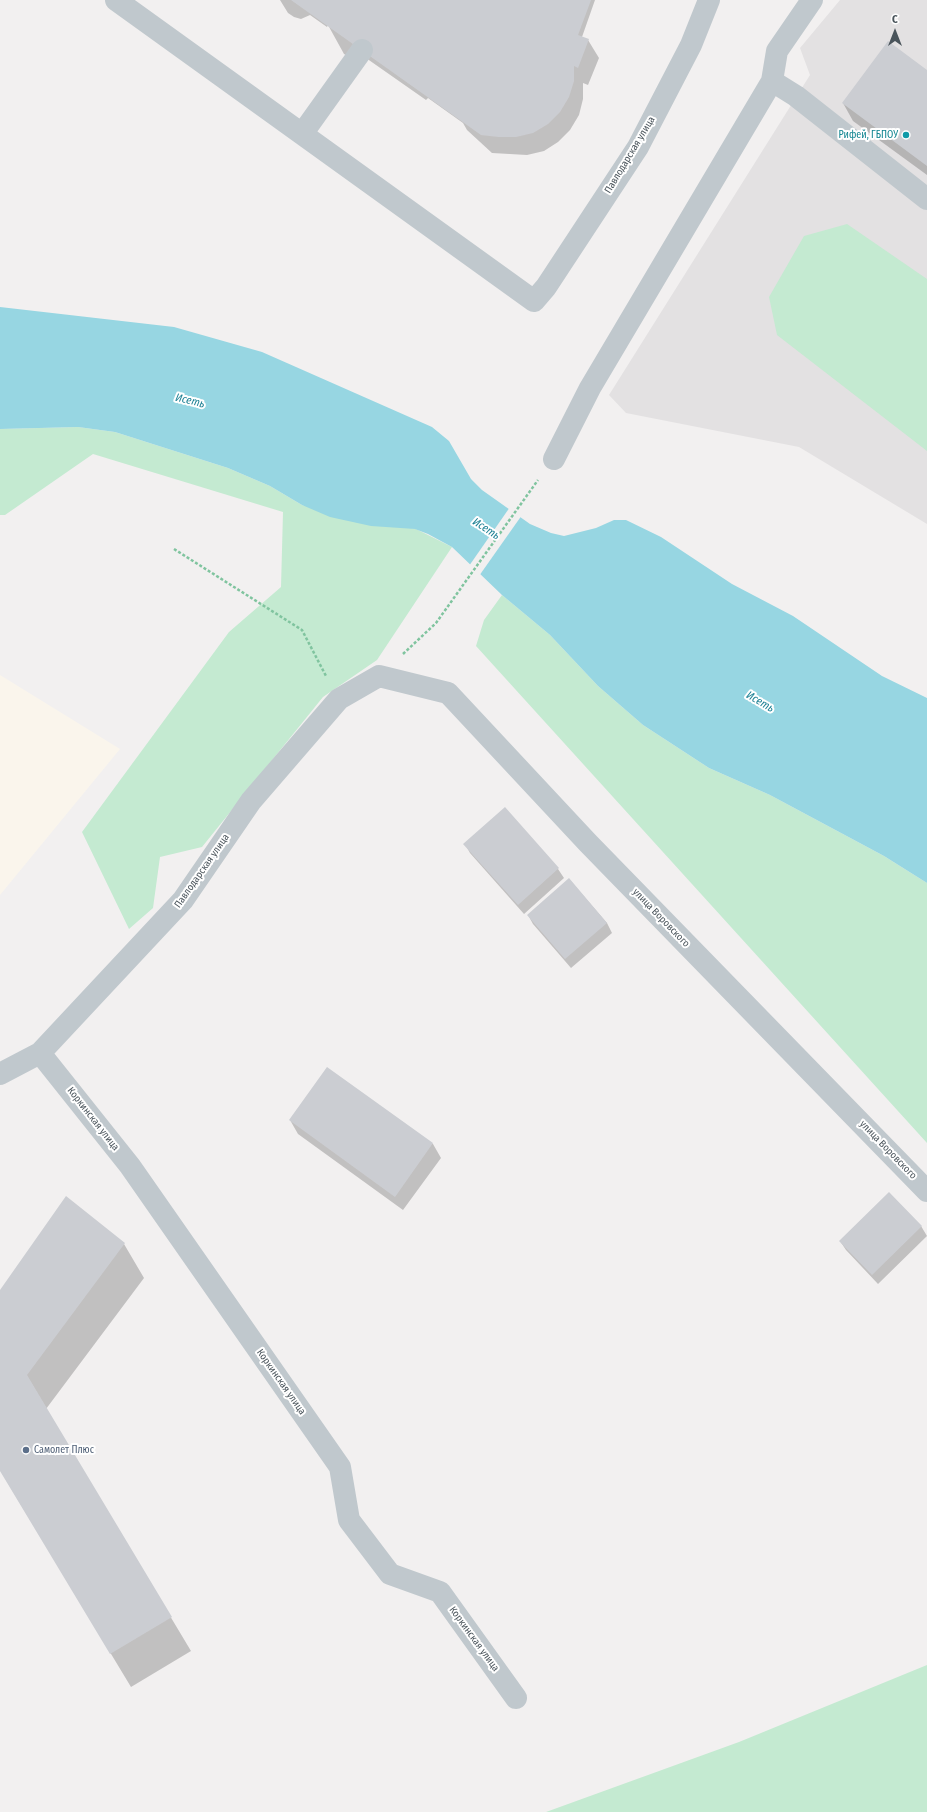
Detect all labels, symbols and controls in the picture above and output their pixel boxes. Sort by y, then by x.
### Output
north arrow [875,12,915,52]
text: С [892,13,898,26]
street label: Павлодарская улица [602,114,658,196]
place label: Рифей, ГБПОУ [839,129,898,141]
marker: Рифей, ГБПОУ [901,130,911,140]
water label: Исеть [174,391,206,411]
water label: Исеть [470,515,502,543]
water label: Исеть [744,689,776,715]
street label: Павлодарская улица [172,832,232,910]
street label: улица Воровского [630,886,692,950]
street label: Коркинская улица [64,1085,122,1153]
street label: улица Воровского [857,1118,919,1182]
street label: Коркинская улица [254,1347,308,1417]
place label: Самолет Плюс [34,1444,94,1456]
marker: Самолет Плюс [21,1445,31,1455]
street label: Коркинская улица [446,1604,502,1674]

